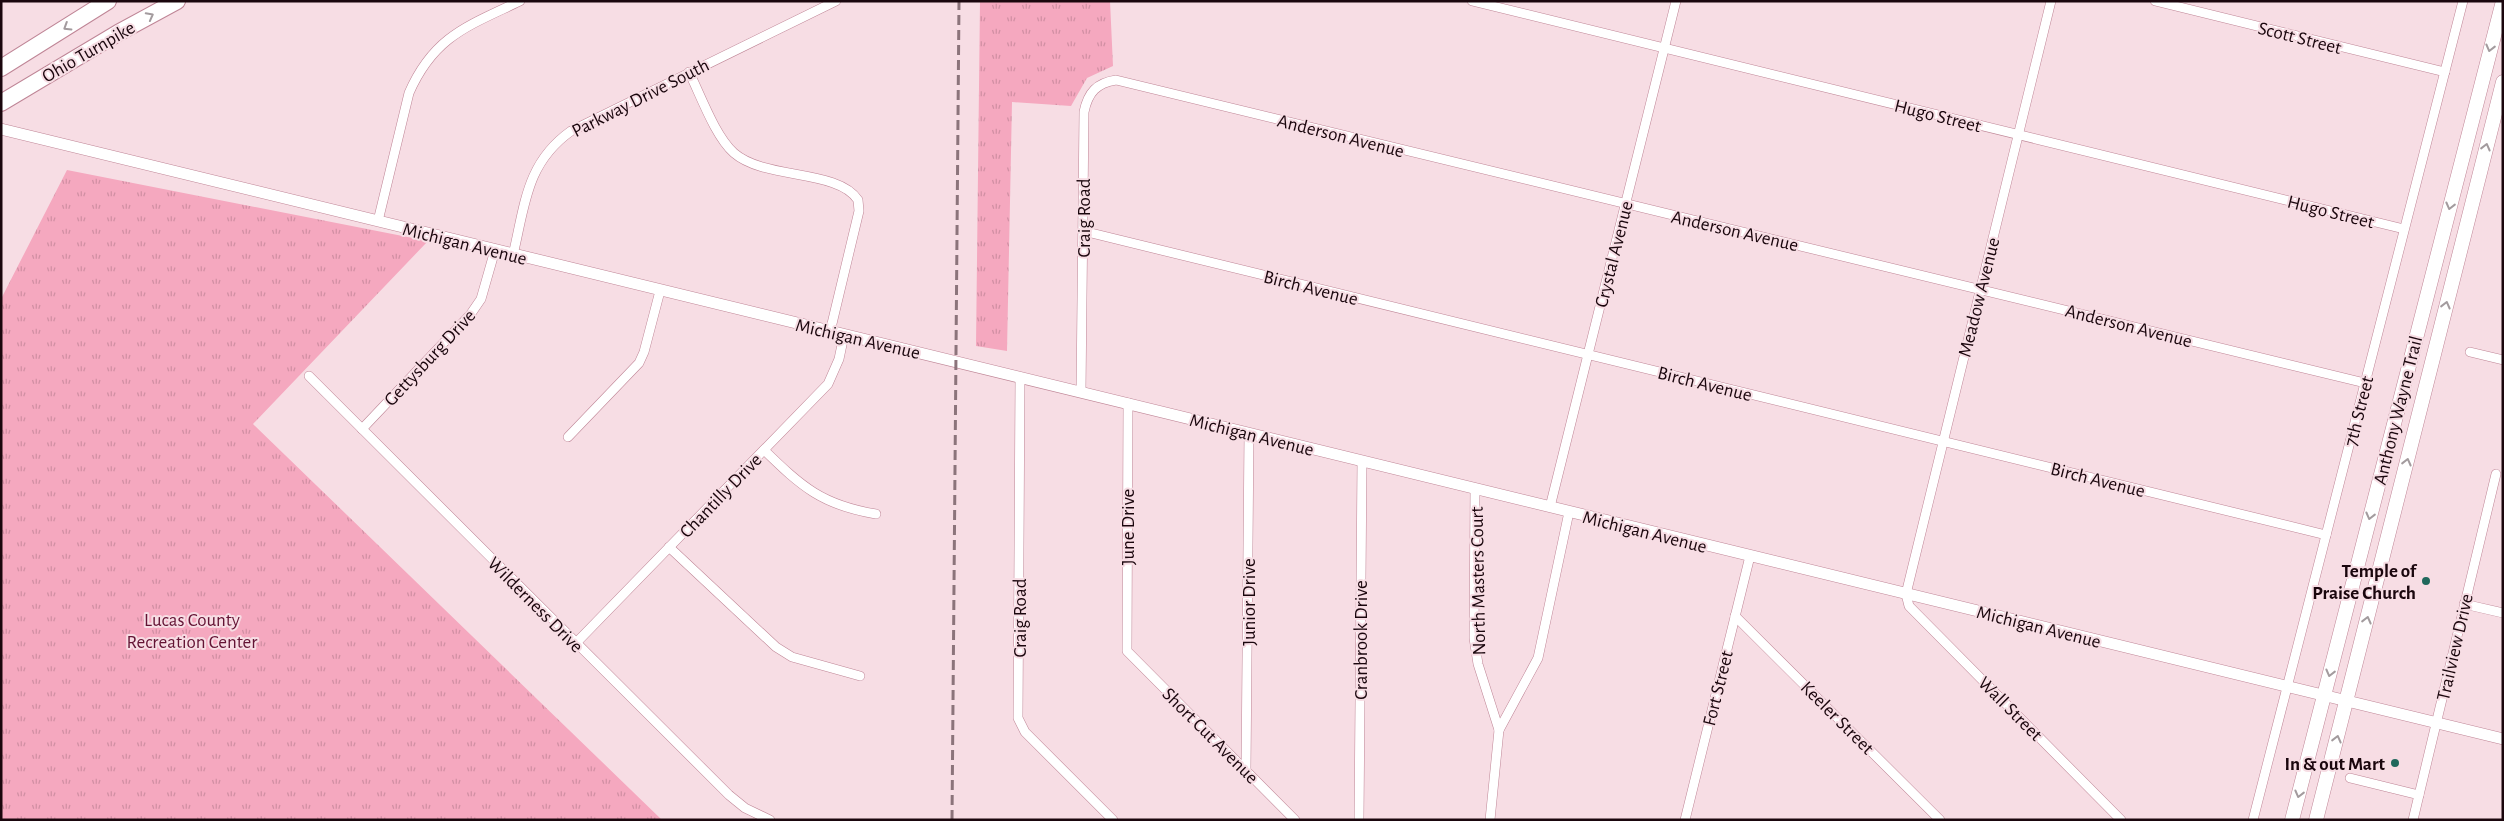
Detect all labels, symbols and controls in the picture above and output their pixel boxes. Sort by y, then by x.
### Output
one-way arrow [145,12,154,22]
street label: Ohio Turnpike [39,18,138,86]
street label: Scott Street [2256,19,2343,58]
one-way arrow [63,20,72,30]
one-way arrow [2486,44,2496,52]
street label: Parkway Drive South [569,56,712,141]
street label: Hugo Street [1892,96,1983,136]
street label: Anderson Avenue [1275,112,1406,161]
one-way arrow [2480,143,2491,151]
street label: Craig Road [1075,178,1094,258]
street label: Hugo Street [2285,192,2376,232]
street label: Crystal Avenue [1592,199,1637,310]
one-way arrow [2445,201,2456,210]
street label: Anderson Avenue [1669,208,1800,255]
street label: Michigan Avenue [401,220,529,269]
street label: Meadow Avenue [1955,236,2003,359]
street label: Birch Avenue [1261,268,1360,309]
one-way arrow [2441,301,2451,309]
street label: Anderson Avenue [2063,302,2194,351]
street label: Gettysburg Drive [381,306,479,410]
street label: Michigan Avenue [794,316,922,363]
street label: Anthony Wayne Trail [2371,334,2426,487]
street label: Birch Avenue [1655,364,1754,405]
street label: 7th Street [2342,374,2377,448]
street label: Michigan Avenue [1188,411,1316,460]
street label: Chantilly Drive [676,450,766,542]
one-way arrow [2401,458,2412,467]
street label: Birch Avenue [2048,460,2147,501]
street label: June Drive [1119,489,1138,565]
street label: North Masters Court [1468,506,1489,656]
street label: Michigan Avenue [1581,508,1709,557]
one-way arrow [2365,511,2376,520]
street label: Wilderness Drive [484,554,586,656]
street label: Junior Drive [1240,558,1259,646]
place label: Temple of Praise Church [2312,562,2418,603]
marker: Temple of Praise Church [2420,575,2432,587]
street label: Craig Road [1011,578,1030,658]
street label: Cranbrook Drive [1352,580,1371,700]
street label: Trailview Drive [2434,592,2477,703]
street label: Michigan Avenue [1975,603,2103,652]
park label: Lucas County Recreation Center [127,611,257,652]
one-way arrow [2361,615,2372,624]
street label: Fort Street [1700,649,1737,728]
one-way arrow [2325,669,2335,677]
street label: Wall Street [1974,673,2046,745]
street label: Keeler Street [1797,678,1877,758]
street label: Short Cut Avenue [1158,684,1262,788]
one-way arrow [2331,734,2342,743]
place label: In & out Mart [2285,755,2386,774]
marker: In & out Mart [2389,757,2401,769]
one-way arrow [2294,789,2305,798]

